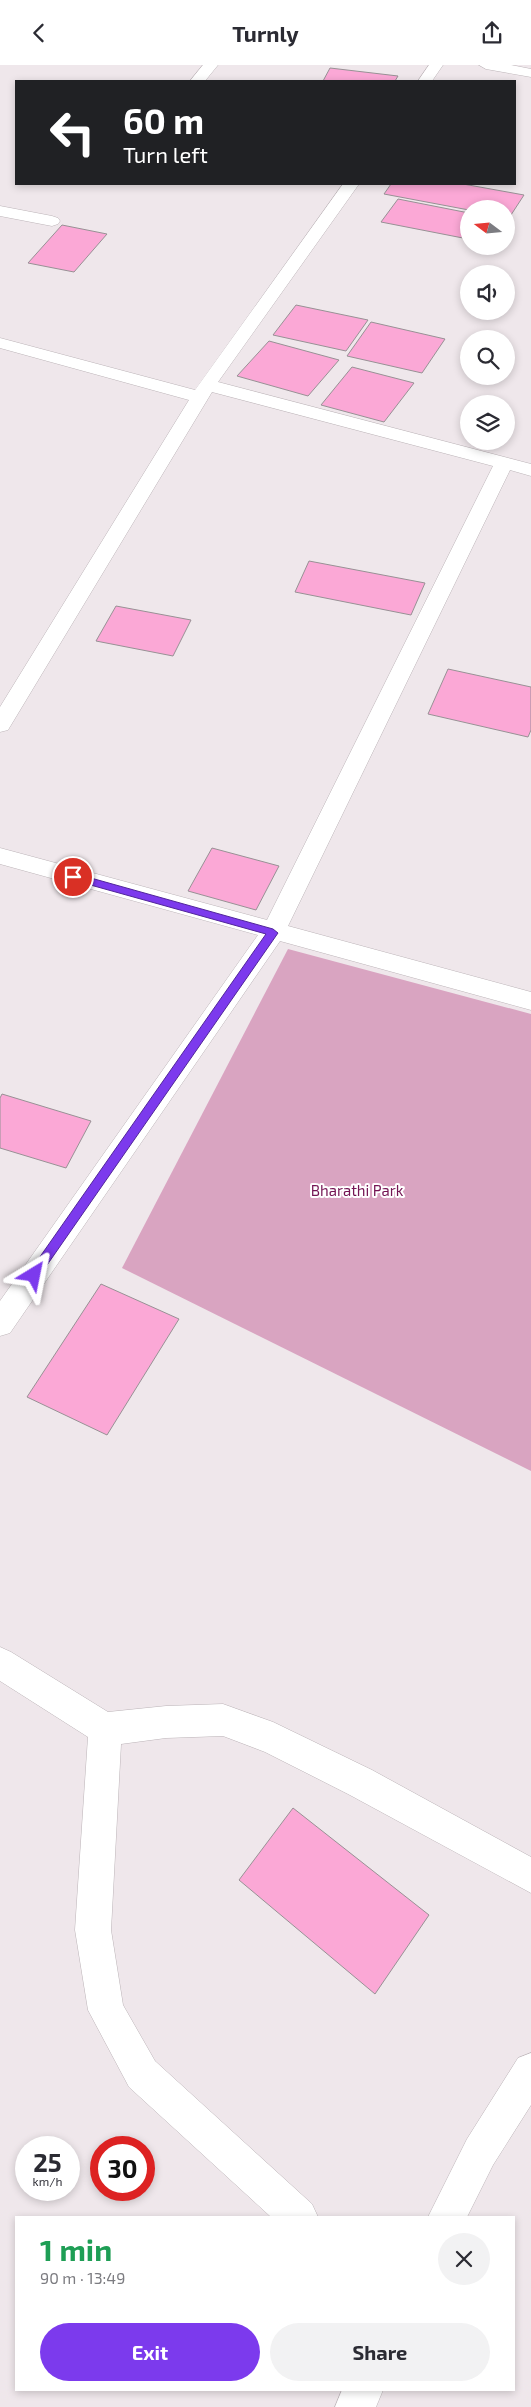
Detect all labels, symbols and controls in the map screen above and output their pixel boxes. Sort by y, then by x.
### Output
icon: back [25,19,53,47]
icon: share [478,19,506,47]
text: Turnly [232,20,299,46]
text: 60 m [123,99,204,141]
icon: left [40,100,105,165]
text: Turn left [123,141,208,167]
north arrow [460,200,515,255]
map controls [460,200,515,450]
button: sound [460,265,515,320]
button: search [460,330,515,385]
button: layers [460,395,515,450]
pin [52,856,94,898]
icon: arrive [59,863,87,891]
park label: Bharathi Park [311,1181,404,1199]
position arrow [7,1248,59,1300]
speed limit sign: 30 [90,2136,155,2201]
text: 25 [33,2147,62,2177]
text: km/h [33,2174,62,2188]
text: 1 min [40,2231,112,2267]
button: close [438,2233,490,2285]
text: 90 m · 13:49 [40,2268,125,2287]
button: Exit [40,2323,260,2381]
button: Share [270,2323,490,2381]

